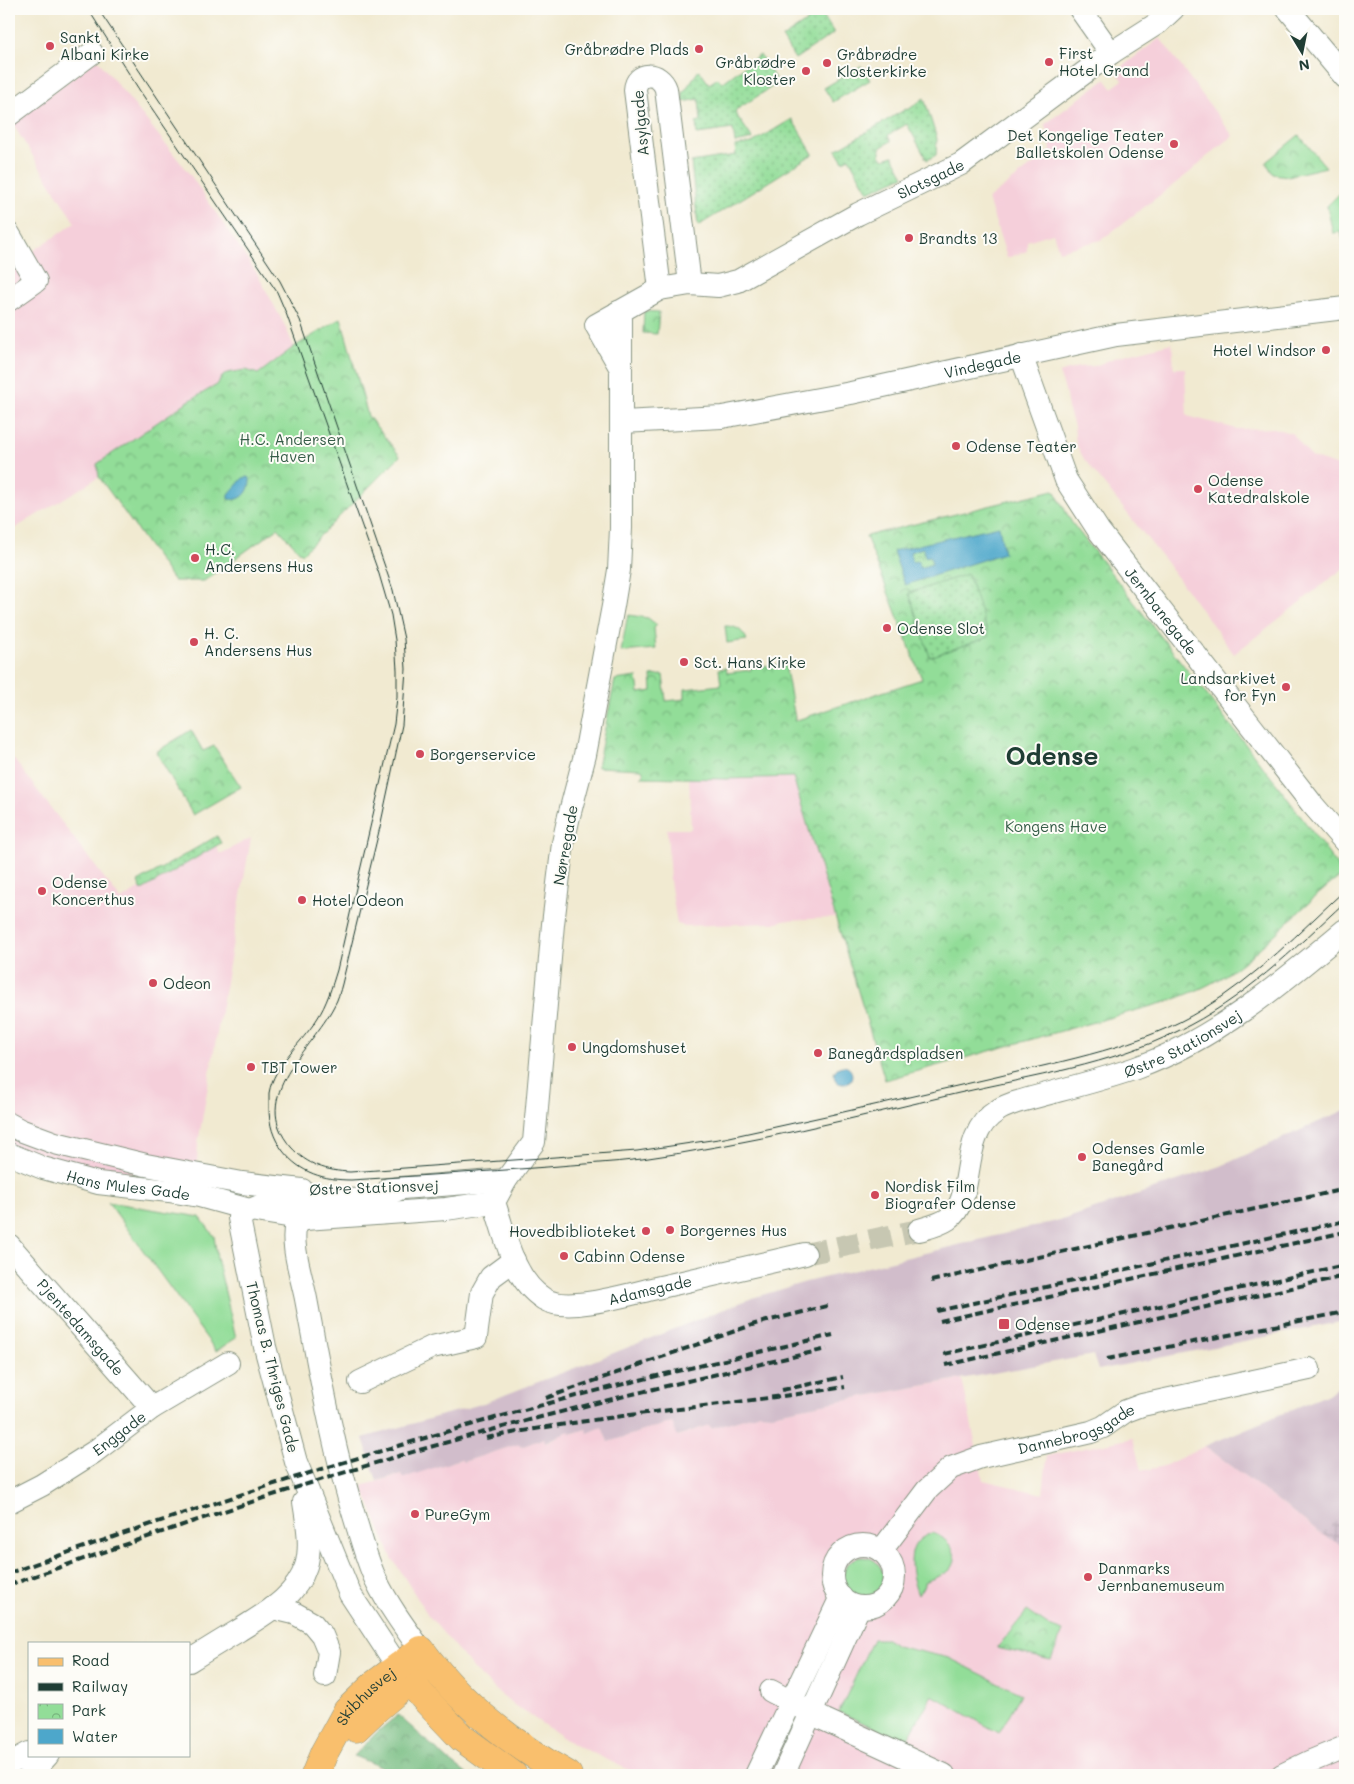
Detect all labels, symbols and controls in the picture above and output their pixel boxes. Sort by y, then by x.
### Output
place label: Sankt Albani Kirke [60,27,149,64]
north arrow [1276,28,1326,78]
place label: Gråbrødre Plads [565,39,689,59]
marker: Sankt Albani Kirke [44,40,56,52]
marker: Gråbrødre Plads [693,43,705,55]
place label: First Hotel Grand [1059,43,1149,80]
place label: Gråbrødre Klosterkirke [837,44,927,81]
place label: Gråbrødre Kloster [716,52,796,89]
text: N [1297,55,1311,76]
marker: First Hotel Grand [1043,56,1055,68]
marker: Gråbrødre Klosterkirke [821,57,833,69]
marker: Gråbrødre Kloster [800,65,812,77]
street label: Asylgade [627,89,653,157]
place label: Det Kongelige Teater Balletskolen Odense [1007,125,1164,162]
marker: Det Kongelige Teater Balletskolen Odense [1168,138,1180,150]
street label: Slotsgade [894,154,967,203]
place label: Brandts 13 [919,228,997,248]
marker: Brandts 13 [903,232,915,244]
place label: Hotel Windsor [1213,340,1316,360]
marker: Hotel Windsor [1320,344,1332,356]
street label: Vindegade [942,346,1023,382]
park label: H.C. Andersen Haven [240,429,345,466]
place label: Odense Teater [966,436,1077,456]
marker: Odense Teater [950,440,962,452]
place label: Odense Katedralskole [1208,470,1310,507]
marker: Odense Katedralskole [1192,483,1204,495]
place label: H.C. Andersens Hus [205,539,313,576]
marker: H.C. Andersens Hus [189,552,201,564]
street label: Jernbanegade [1121,563,1202,659]
place label: Odense Slot [897,618,985,638]
marker: Odense Slot [881,622,893,634]
place label: H. C. Andersens Hus [204,623,312,660]
marker: H. C. Andersens Hus [188,636,200,648]
place label: Sct. Hans Kirke [694,652,806,672]
marker: Sct. Hans Kirke [678,656,690,668]
place label: Landsarkivet for Fyn [1180,668,1276,705]
marker: Landsarkivet for Fyn [1280,681,1292,693]
district label: Odense [1006,739,1098,771]
place label: Borgerservice [430,744,536,764]
marker: Borgerservice [414,748,426,760]
street label: Nørregade [548,803,582,887]
park label: Kongens Have [1005,816,1107,836]
place label: Odense Koncerthus [52,872,135,909]
marker: Odense Koncerthus [36,885,48,897]
place label: Hotel Odeon [312,890,404,910]
marker: Hotel Odeon [296,894,308,906]
place label: Odeon [163,973,211,993]
marker: Odeon [147,977,159,989]
street label: Østre Stationsvej [1121,1005,1245,1081]
place label: Ungdomshuset [582,1037,687,1057]
marker: Ungdomshuset [566,1041,578,1053]
place label: Banegårdspladsen [828,1043,963,1063]
marker: Banegårdspladsen [812,1047,824,1059]
place label: TBT Tower [261,1057,338,1077]
marker: TBT Tower [245,1061,257,1073]
place label: Odenses Gamle Banegård [1092,1138,1205,1175]
marker: Odenses Gamle Banegård [1076,1151,1088,1163]
street label: Hans Mules Gade [64,1165,192,1204]
street label: Østre Stationsvej [309,1175,439,1199]
place label: Nordisk Film Biografer Odense [885,1176,1016,1213]
marker: Nordisk Film Biografer Odense [869,1189,881,1201]
place label: Borgernes Hus [680,1220,787,1240]
place label: Hovedbiblioteket [509,1221,636,1241]
marker: Borgernes Hus [664,1224,676,1236]
marker: Hovedbiblioteket [640,1225,652,1237]
place label: Cabinn Odense [574,1246,685,1266]
marker: Cabinn Odense [558,1250,570,1262]
street label: Adamsgade [606,1270,694,1309]
street label: Pjentedamsgade [33,1274,129,1380]
street label: Thomas B. Thriges Gade [242,1279,304,1455]
place label: Odense [1015,1314,1071,1334]
marker: Odense [997,1317,1011,1331]
street label: Dannebrogsgade [1016,1399,1137,1458]
street label: Enggade [88,1406,150,1460]
place label: PureGym [425,1504,490,1524]
marker: PureGym [409,1508,421,1520]
place label: Danmarks Jernbanemuseum [1098,1558,1225,1595]
marker: Danmarks Jernbanemuseum [1082,1571,1094,1583]
legend [28,1642,190,1756]
text: Road [72,1650,109,1670]
street label: Skibhusvej [331,1662,399,1729]
text: Railway [72,1676,128,1696]
text: Park [72,1700,106,1720]
text: Water [72,1726,118,1746]

